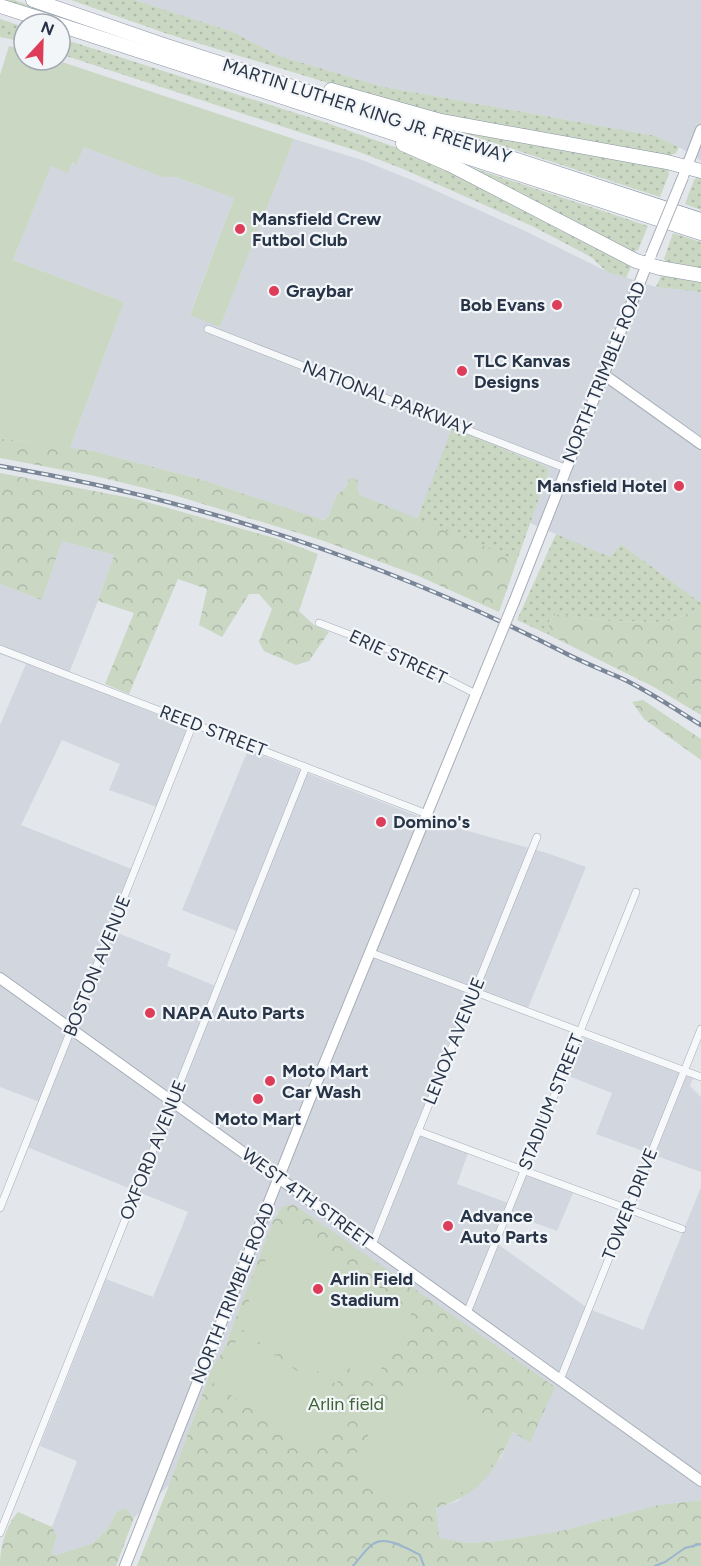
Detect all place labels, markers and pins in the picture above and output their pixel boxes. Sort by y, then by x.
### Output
place label: Mansfield Crew Futbol Club [252,208,381,251]
marker: Mansfield Crew Futbol Club [233,222,247,236]
place label: Graybar [286,280,353,302]
marker: Graybar [267,284,281,298]
place label: Bob Evans [460,294,546,316]
marker: Bob Evans [550,298,564,312]
place label: TLC Kanvas Designs [474,350,571,393]
marker: TLC Kanvas Designs [455,364,469,378]
place label: Mansfield Hotel [537,475,667,497]
marker: Mansfield Hotel [672,479,686,493]
place label: Domino's [393,811,471,833]
marker: Domino's [374,815,388,829]
place label: NAPA Auto Parts [162,1002,305,1024]
marker: NAPA Auto Parts [143,1006,157,1020]
place label: Moto Mart Car Wash [282,1060,369,1103]
marker: Moto Mart Car Wash [263,1074,277,1088]
marker: Moto Mart [251,1092,265,1106]
place label: Moto Mart [215,1108,301,1130]
place label: Advance Auto Parts [460,1205,548,1248]
marker: Advance Auto Parts [441,1219,455,1233]
place label: Arlin Field Stadium [330,1268,413,1311]
marker: Arlin Field Stadium [311,1282,325,1296]

